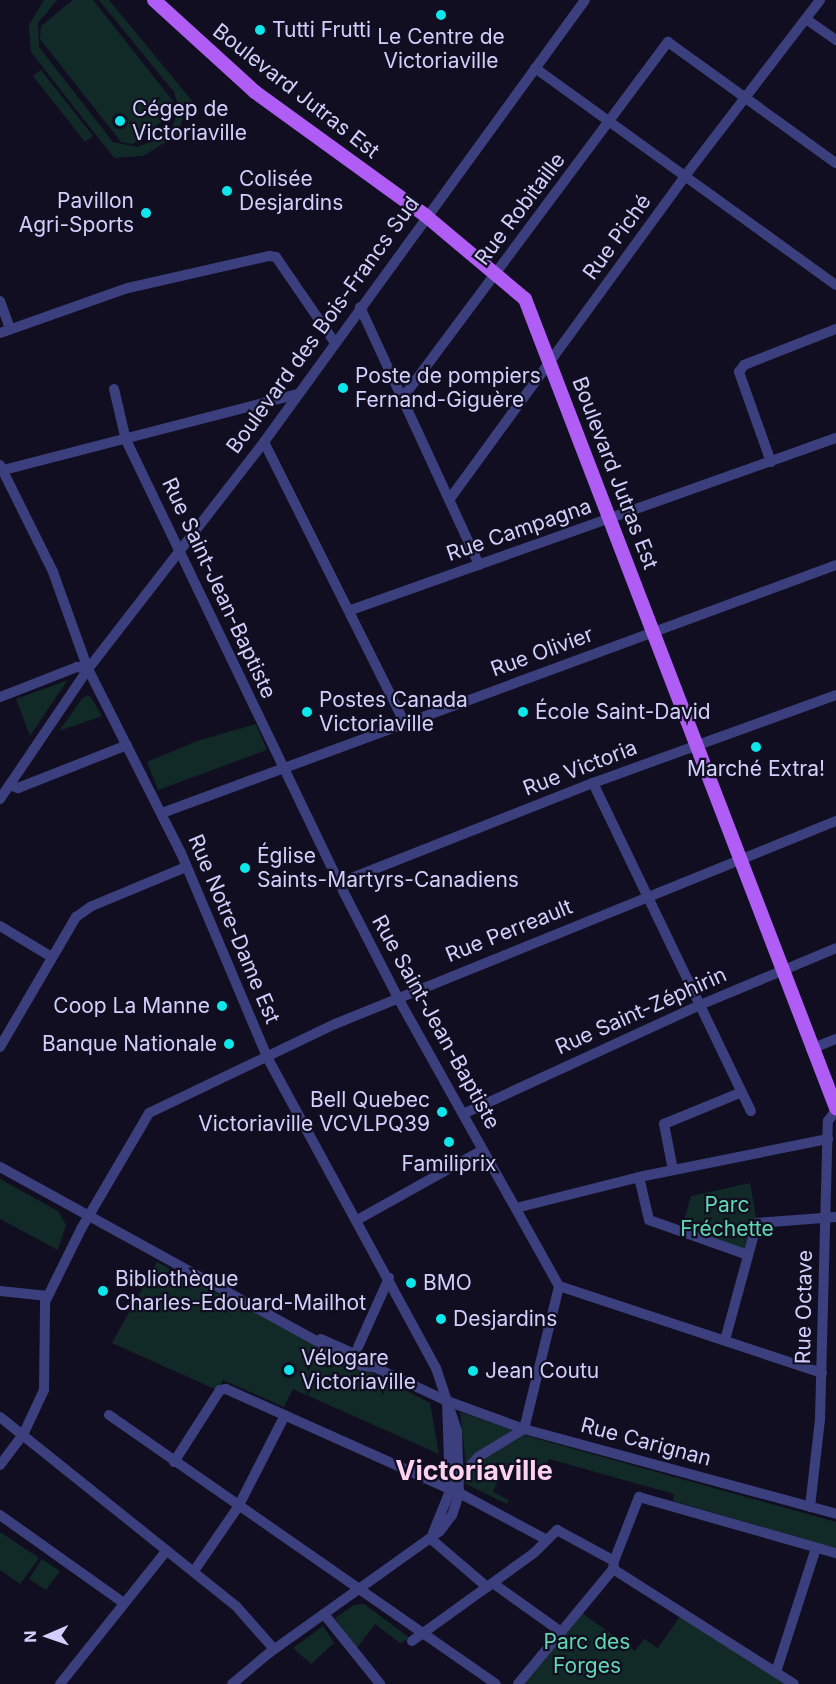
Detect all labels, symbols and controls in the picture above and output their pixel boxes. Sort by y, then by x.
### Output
marker: Le Centre de Victoriaville [434,8,448,22]
place label: Tutti Frutti [272,17,371,43]
street label: Boulevard Jutras Est [208,18,384,164]
marker: Tutti Frutti [253,23,267,37]
place label: Le Centre de Victoriaville [377,24,505,74]
place label: Cégep de Victoriaville [132,96,247,146]
marker: Cégep de Victoriaville [113,114,127,128]
street label: Rue Robitaille [470,148,570,270]
place label: Colisée Desjardins [239,166,343,216]
marker: Colisée Desjardins [220,184,234,198]
place label: Pavillon Agri-Sports [19,188,134,238]
street label: Rue Piché [578,189,656,285]
street label: Boulevard des Bois-Francs Sud [221,192,425,458]
marker: Pavillon Agri-Sports [139,206,153,220]
place label: Poste de pompiers Fernand-Giguère [355,363,541,413]
street label: Boulevard Jutras Est [567,373,663,573]
marker: Poste de pompiers Fernand-Giguère [336,381,350,395]
street label: Rue Saint-Jean-Baptiste [157,474,281,702]
street label: Rue Campagna [443,493,595,567]
street label: Rue Olivier [487,622,597,682]
place label: Postes Canada Victoriaville [319,687,468,737]
place label: École Saint-David [535,699,711,725]
marker: Postes Canada Victoriaville [300,705,314,719]
marker: École Saint-David [516,705,530,719]
street label: Rue Victoria [519,735,641,801]
marker: Marché Extra! [749,740,763,754]
place label: Marché Extra! [687,756,825,782]
street label: Rue Notre-Dame Est [183,831,285,1027]
place label: Église Saints-Martyrs-Canadiens [257,843,519,893]
marker: Église Saints-Martyrs-Canadiens [238,861,252,875]
street label: Rue Perreault [442,894,576,968]
street label: Rue Saint-Jean-Baptiste [367,911,505,1133]
street label: Rue Saint-Zéphirin [552,962,730,1060]
place label: Coop La Manne [53,993,210,1019]
marker: Coop La Manne [215,999,229,1013]
place label: Banque Nationale [42,1031,217,1057]
marker: Banque Nationale [222,1037,236,1051]
place label: Bell Quebec Victoriaville VCVLPQ39 [198,1087,430,1137]
marker: Bell Quebec Victoriaville VCVLPQ39 [435,1105,449,1119]
marker: Familiprix [442,1135,456,1149]
place label: Familiprix [402,1151,496,1177]
park label: Parc Fréchette [680,1192,774,1242]
street label: Rue Octave [790,1250,818,1364]
place label: Bibliothèque Charles-Edouard-Mailhot [115,1266,366,1316]
place label: BMO [423,1270,472,1296]
marker: BMO [404,1276,418,1290]
marker: Bibliothèque Charles-Edouard-Mailhot [96,1284,110,1298]
place label: Desjardins [453,1306,557,1332]
marker: Desjardins [434,1312,448,1326]
place label: Vélogare Victoriaville [301,1345,416,1395]
place label: Jean Coutu [485,1358,599,1384]
marker: Vélogare Victoriaville [282,1363,296,1377]
marker: Jean Coutu [466,1364,480,1378]
street label: Rue Carignan [578,1412,714,1472]
district label: Victoriaville [395,1455,553,1487]
north arrow [18,1606,78,1666]
park label: Parc des Forges [544,1629,630,1679]
text: N [20,1630,40,1643]

